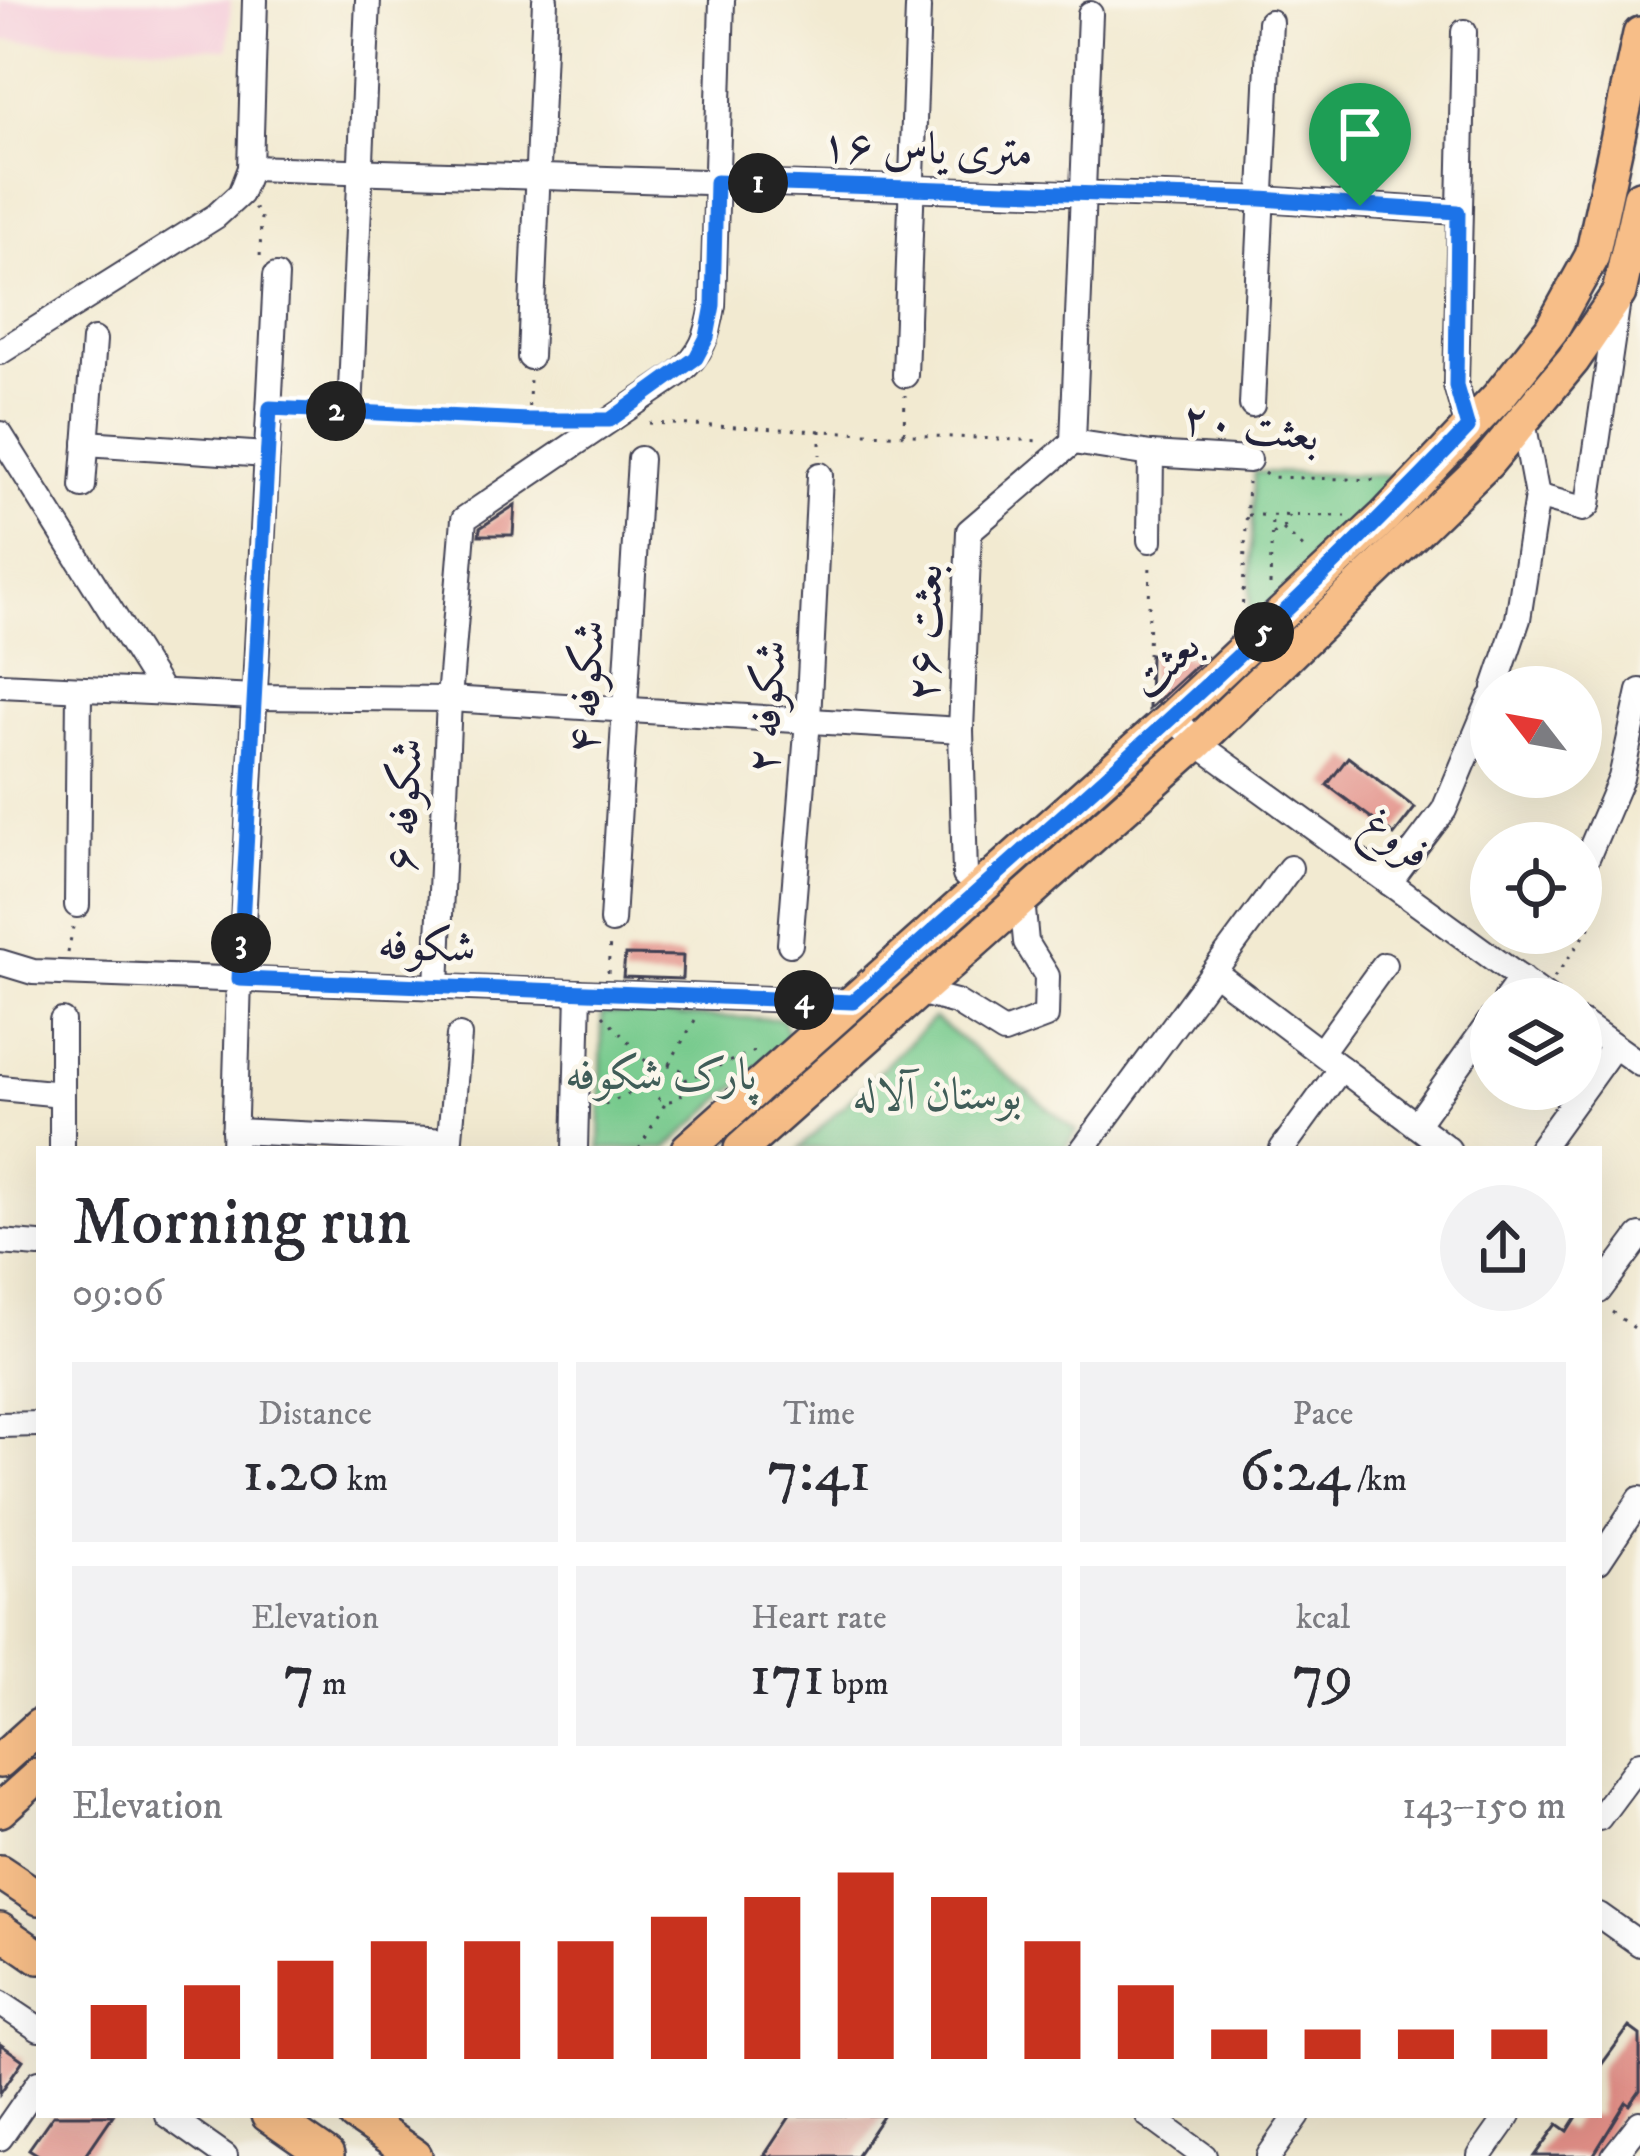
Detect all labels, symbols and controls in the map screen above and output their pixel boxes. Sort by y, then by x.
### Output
pin [1309,83,1411,206]
icon: arrive [1327,101,1393,167]
street label: ۱۶ متری یاس [820,118,1034,182]
pin: 1 [728,153,788,213]
text: 1 [752,162,764,203]
pin: 2 [306,381,366,441]
text: 2 [328,390,344,431]
street label: بعثت ۲۰ [1178,391,1323,465]
street label: بعثت ۲۶ [896,563,956,703]
pin: 5 [1234,602,1294,662]
text: 5 [1256,611,1272,652]
street label: شکوفه ۴ [556,619,618,755]
street label: بعثت [1119,619,1213,712]
street label: شکوفه ۲ [735,638,801,776]
north arrow [1470,666,1602,798]
map controls [1470,666,1602,1110]
street label: شکوفه ۶ [374,737,436,873]
street label: فروغ [1347,796,1441,889]
button: locate [1470,822,1602,954]
pin: 3 [211,913,271,973]
street label: شکوفه [377,917,477,977]
text: 3 [235,922,247,963]
pin: 4 [774,970,834,1030]
button: layers [1470,978,1602,1110]
text: 4 [795,979,814,1020]
park label: پارک شکوفه [565,1048,759,1106]
park label: بوستان آلاله [852,1068,1022,1124]
text: Morning run [72,1183,411,1265]
button: share [1440,1185,1566,1311]
text: 09:06 [72,1269,164,1318]
text: Distance [258,1394,372,1435]
text: Time [783,1394,855,1435]
text: Pace [1292,1394,1354,1435]
text: 1.20 [242,1435,340,1510]
text: 7:41 [767,1435,871,1510]
text: 6:24 [1239,1435,1350,1510]
text: km [340,1460,388,1501]
text: /km [1350,1460,1407,1501]
text: Elevation [251,1598,379,1639]
text: Heart rate [751,1598,887,1639]
text: kcal [1296,1598,1350,1639]
text: 7 [283,1639,315,1714]
text: 171 [749,1639,825,1714]
text: 79 [1292,1639,1354,1714]
text: m [315,1664,347,1705]
text: bpm [825,1664,889,1705]
text: Elevation [72,1782,223,1831]
text: 143–150 m [1402,1782,1566,1831]

